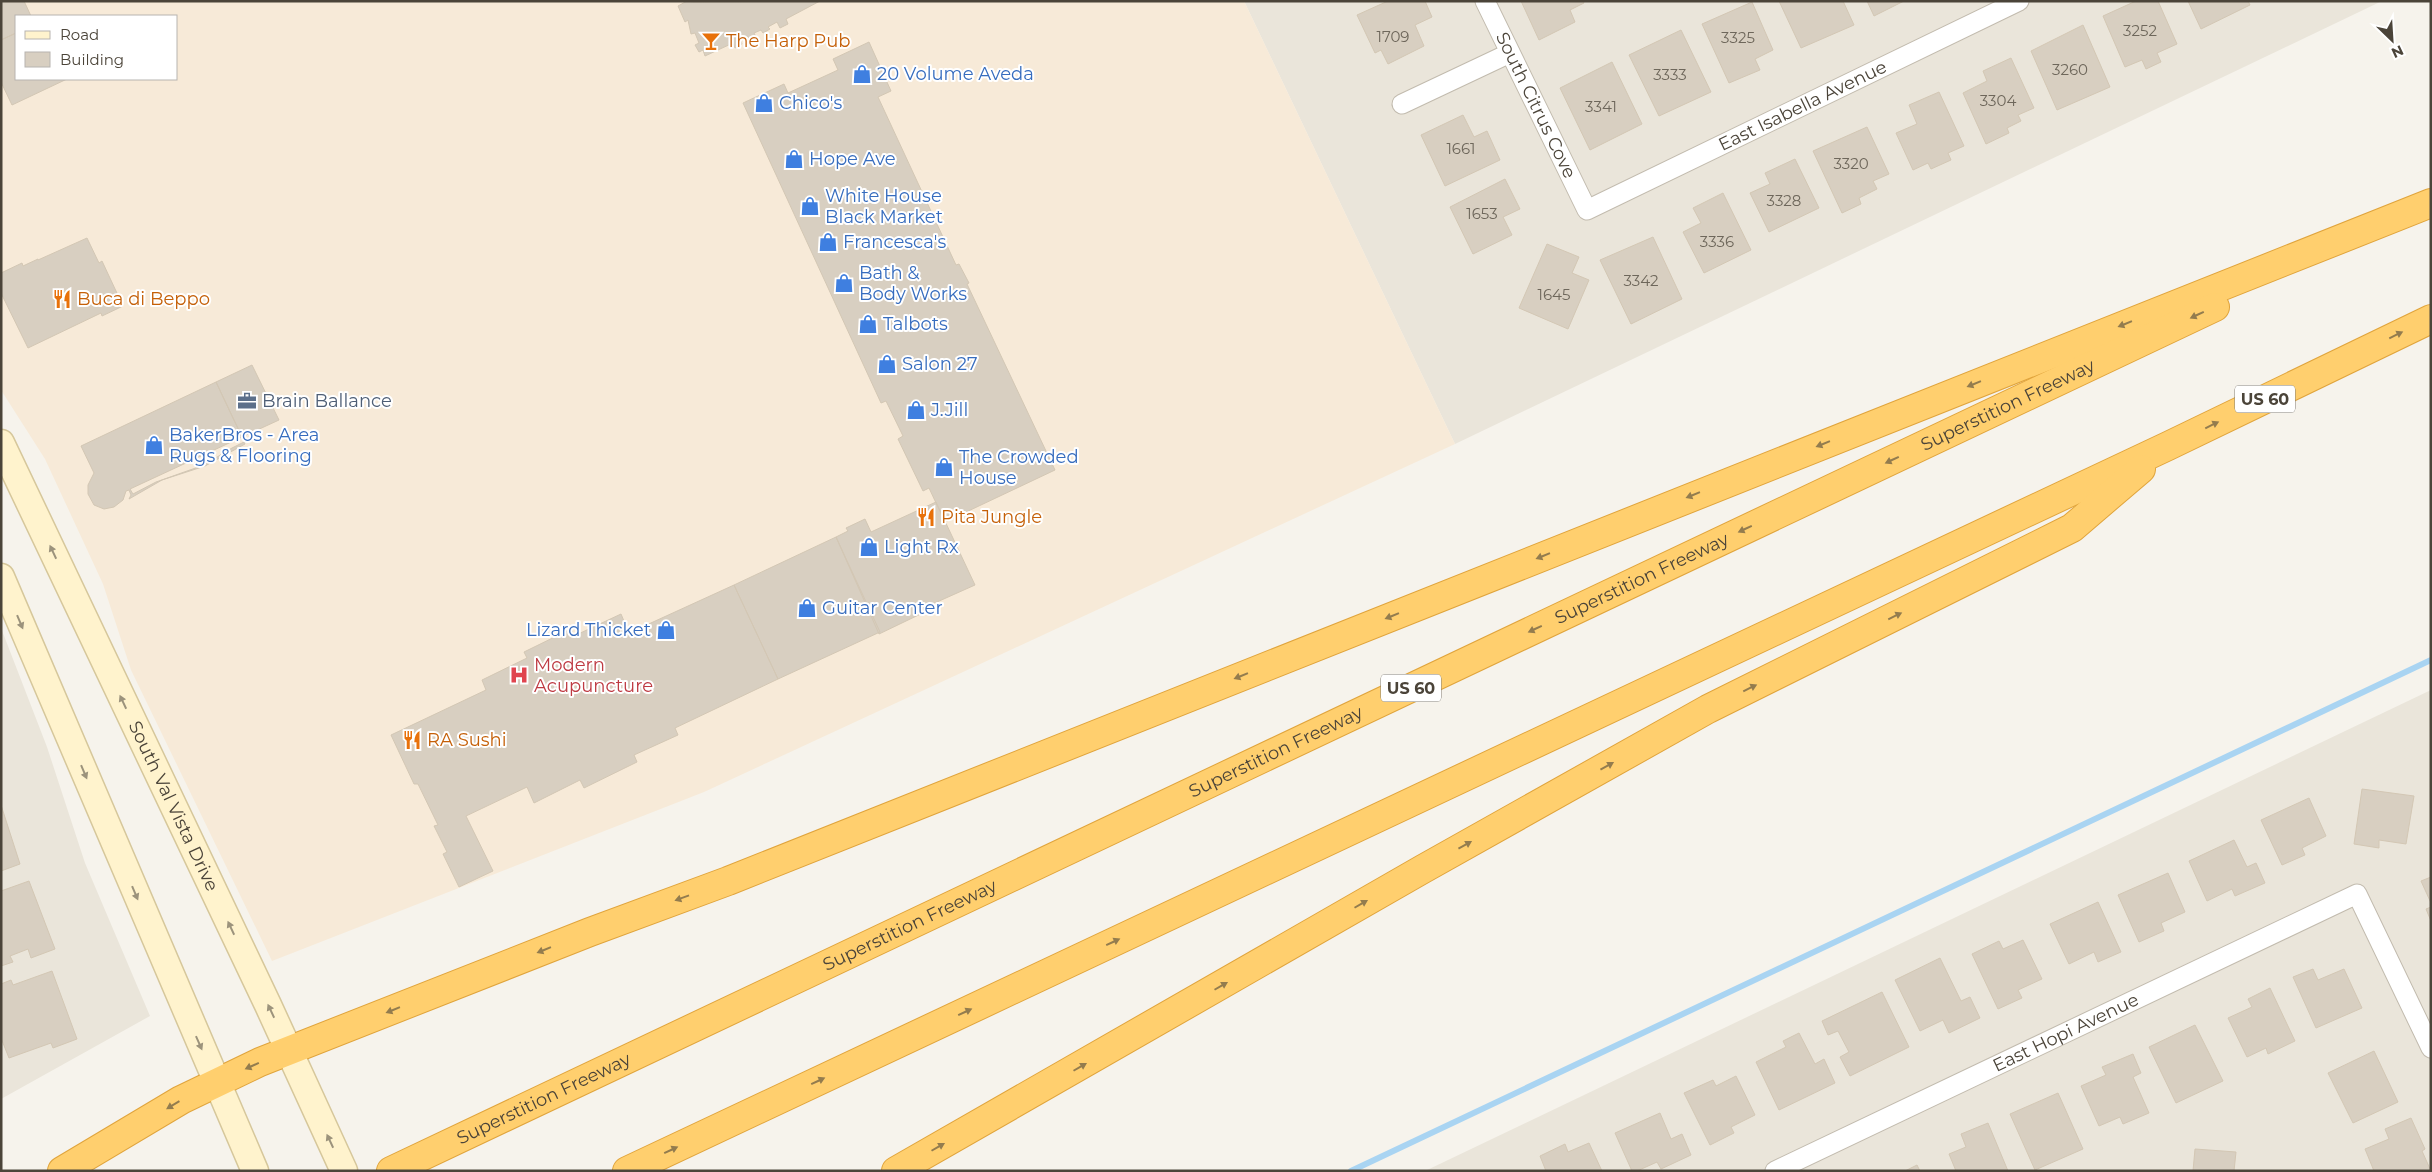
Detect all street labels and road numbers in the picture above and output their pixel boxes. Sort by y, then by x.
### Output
street label: South Citrus Cove [1491,29,1581,182]
street label: East Isabella Avenue [1715,56,1890,156]
street label: Superstition Freeway [1917,354,2099,456]
road number: US 60 [2235,386,2295,412]
street label: Superstition Freeway [1551,528,1733,629]
road number: US 60 [1381,674,1441,701]
street label: Superstition Freeway [1185,701,1367,802]
street label: South Val Vista Drive [124,717,223,895]
street label: Superstition Freeway [819,875,1000,976]
street label: East Hopi Avenue [1989,988,2142,1077]
street label: Superstition Freeway [453,1048,634,1149]

